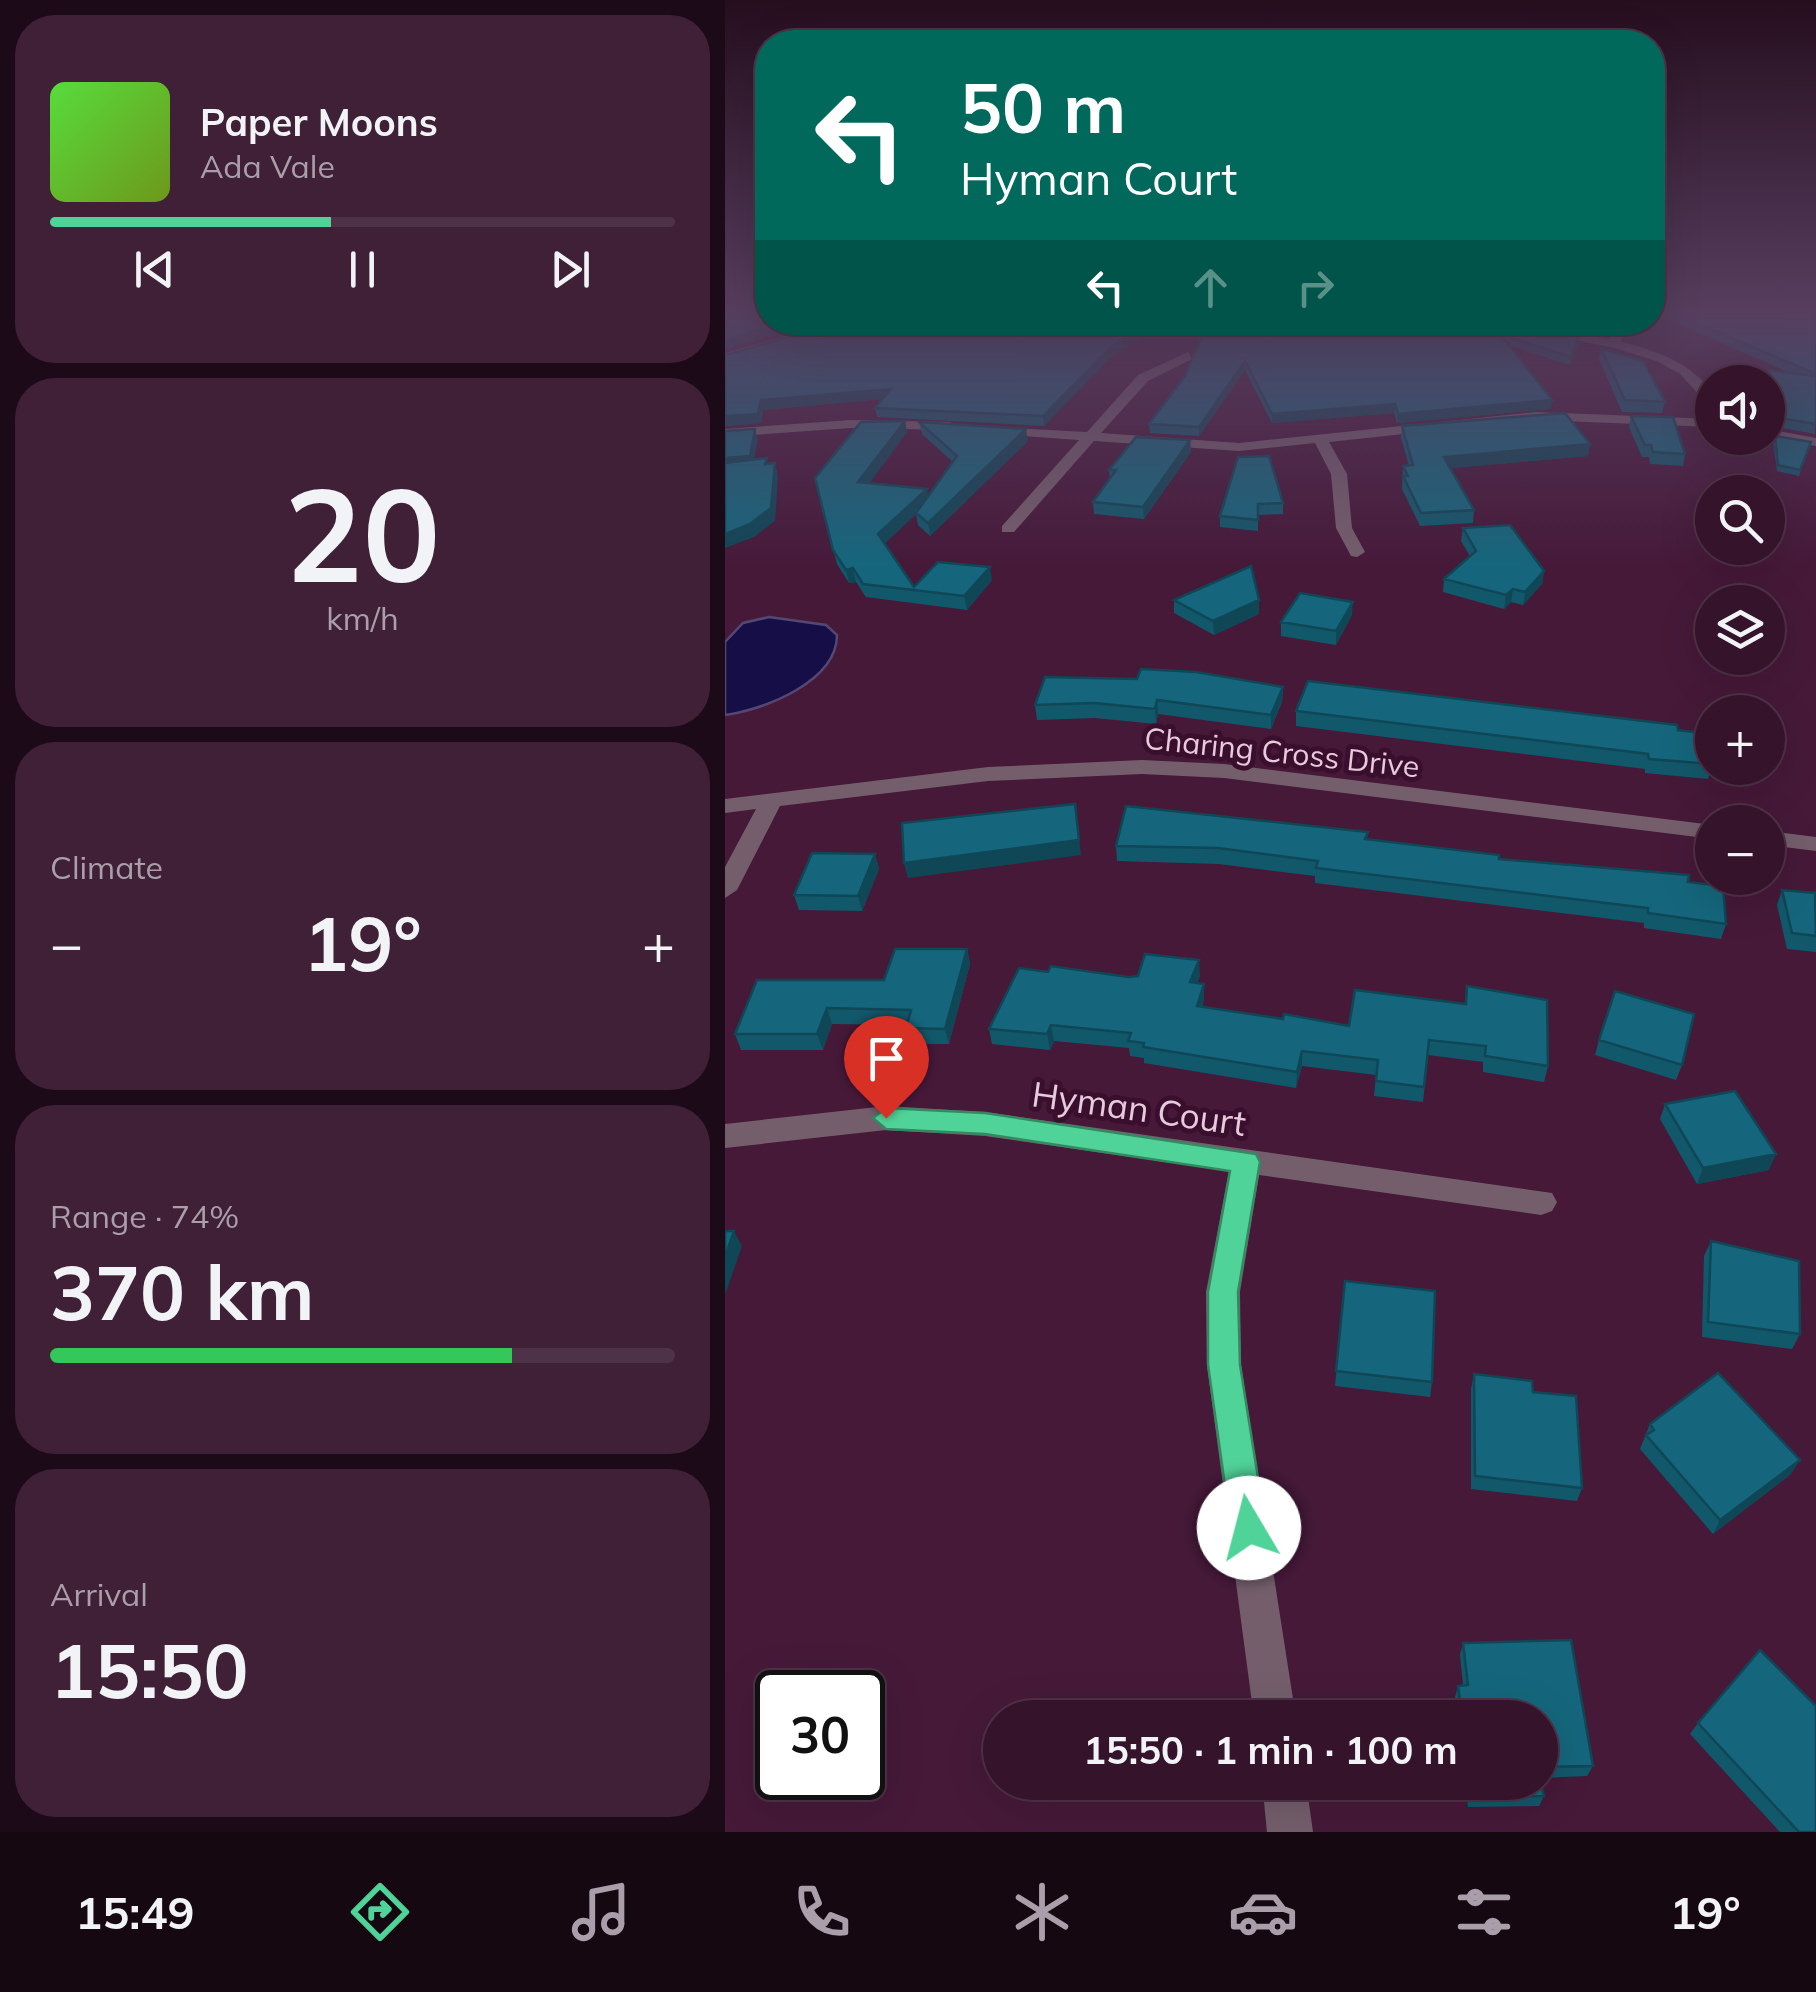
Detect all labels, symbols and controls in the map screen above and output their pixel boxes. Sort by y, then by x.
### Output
text: 50 m [960,63,1126,151]
icon: left [795,70,925,200]
text: Paper Moons [200,98,438,146]
text: Ada Vale [200,146,335,186]
text: Hyman Court [960,150,1237,206]
icon: previous [127,242,182,297]
icon: pause [335,242,390,297]
icon: next [543,242,598,297]
icon: left [1078,260,1133,315]
icon: ahead [1183,260,1238,315]
icon: right [1288,260,1343,315]
map controls [1695,365,1785,895]
button: sound [1695,365,1785,455]
text: 20 [284,451,441,615]
button: search [1695,475,1785,565]
button: layers [1695,585,1785,675]
text: km/h [326,598,399,638]
button: + [1695,695,1785,785]
street label: Charing Cross Drive [1143,719,1421,785]
button: − [1695,805,1785,895]
text: Climate [50,847,163,887]
text: 19° [303,896,422,990]
text: − [50,909,83,978]
text: + [642,909,675,978]
pin [844,1016,929,1119]
icon: arrive [859,1031,914,1086]
street label: Hyman Court [1029,1071,1249,1145]
text: Range · 74% [50,1196,239,1236]
text: 370 km [50,1245,314,1339]
position arrow [1197,1476,1301,1580]
text: Arrival [50,1574,148,1614]
text: 15:50 [50,1623,249,1717]
speed limit sign: 30 [755,1670,885,1800]
text: 15:50 · 1 min · 100 m [1083,1726,1458,1774]
icon: directions [345,1877,415,1947]
icon: music [566,1877,636,1947]
icon: phone [787,1877,857,1947]
icon: climate [1007,1877,1077,1947]
icon: car [1228,1877,1298,1947]
icon: filters [1449,1877,1519,1947]
text: 15:49 [75,1884,195,1940]
text: 19° [1670,1884,1741,1940]

